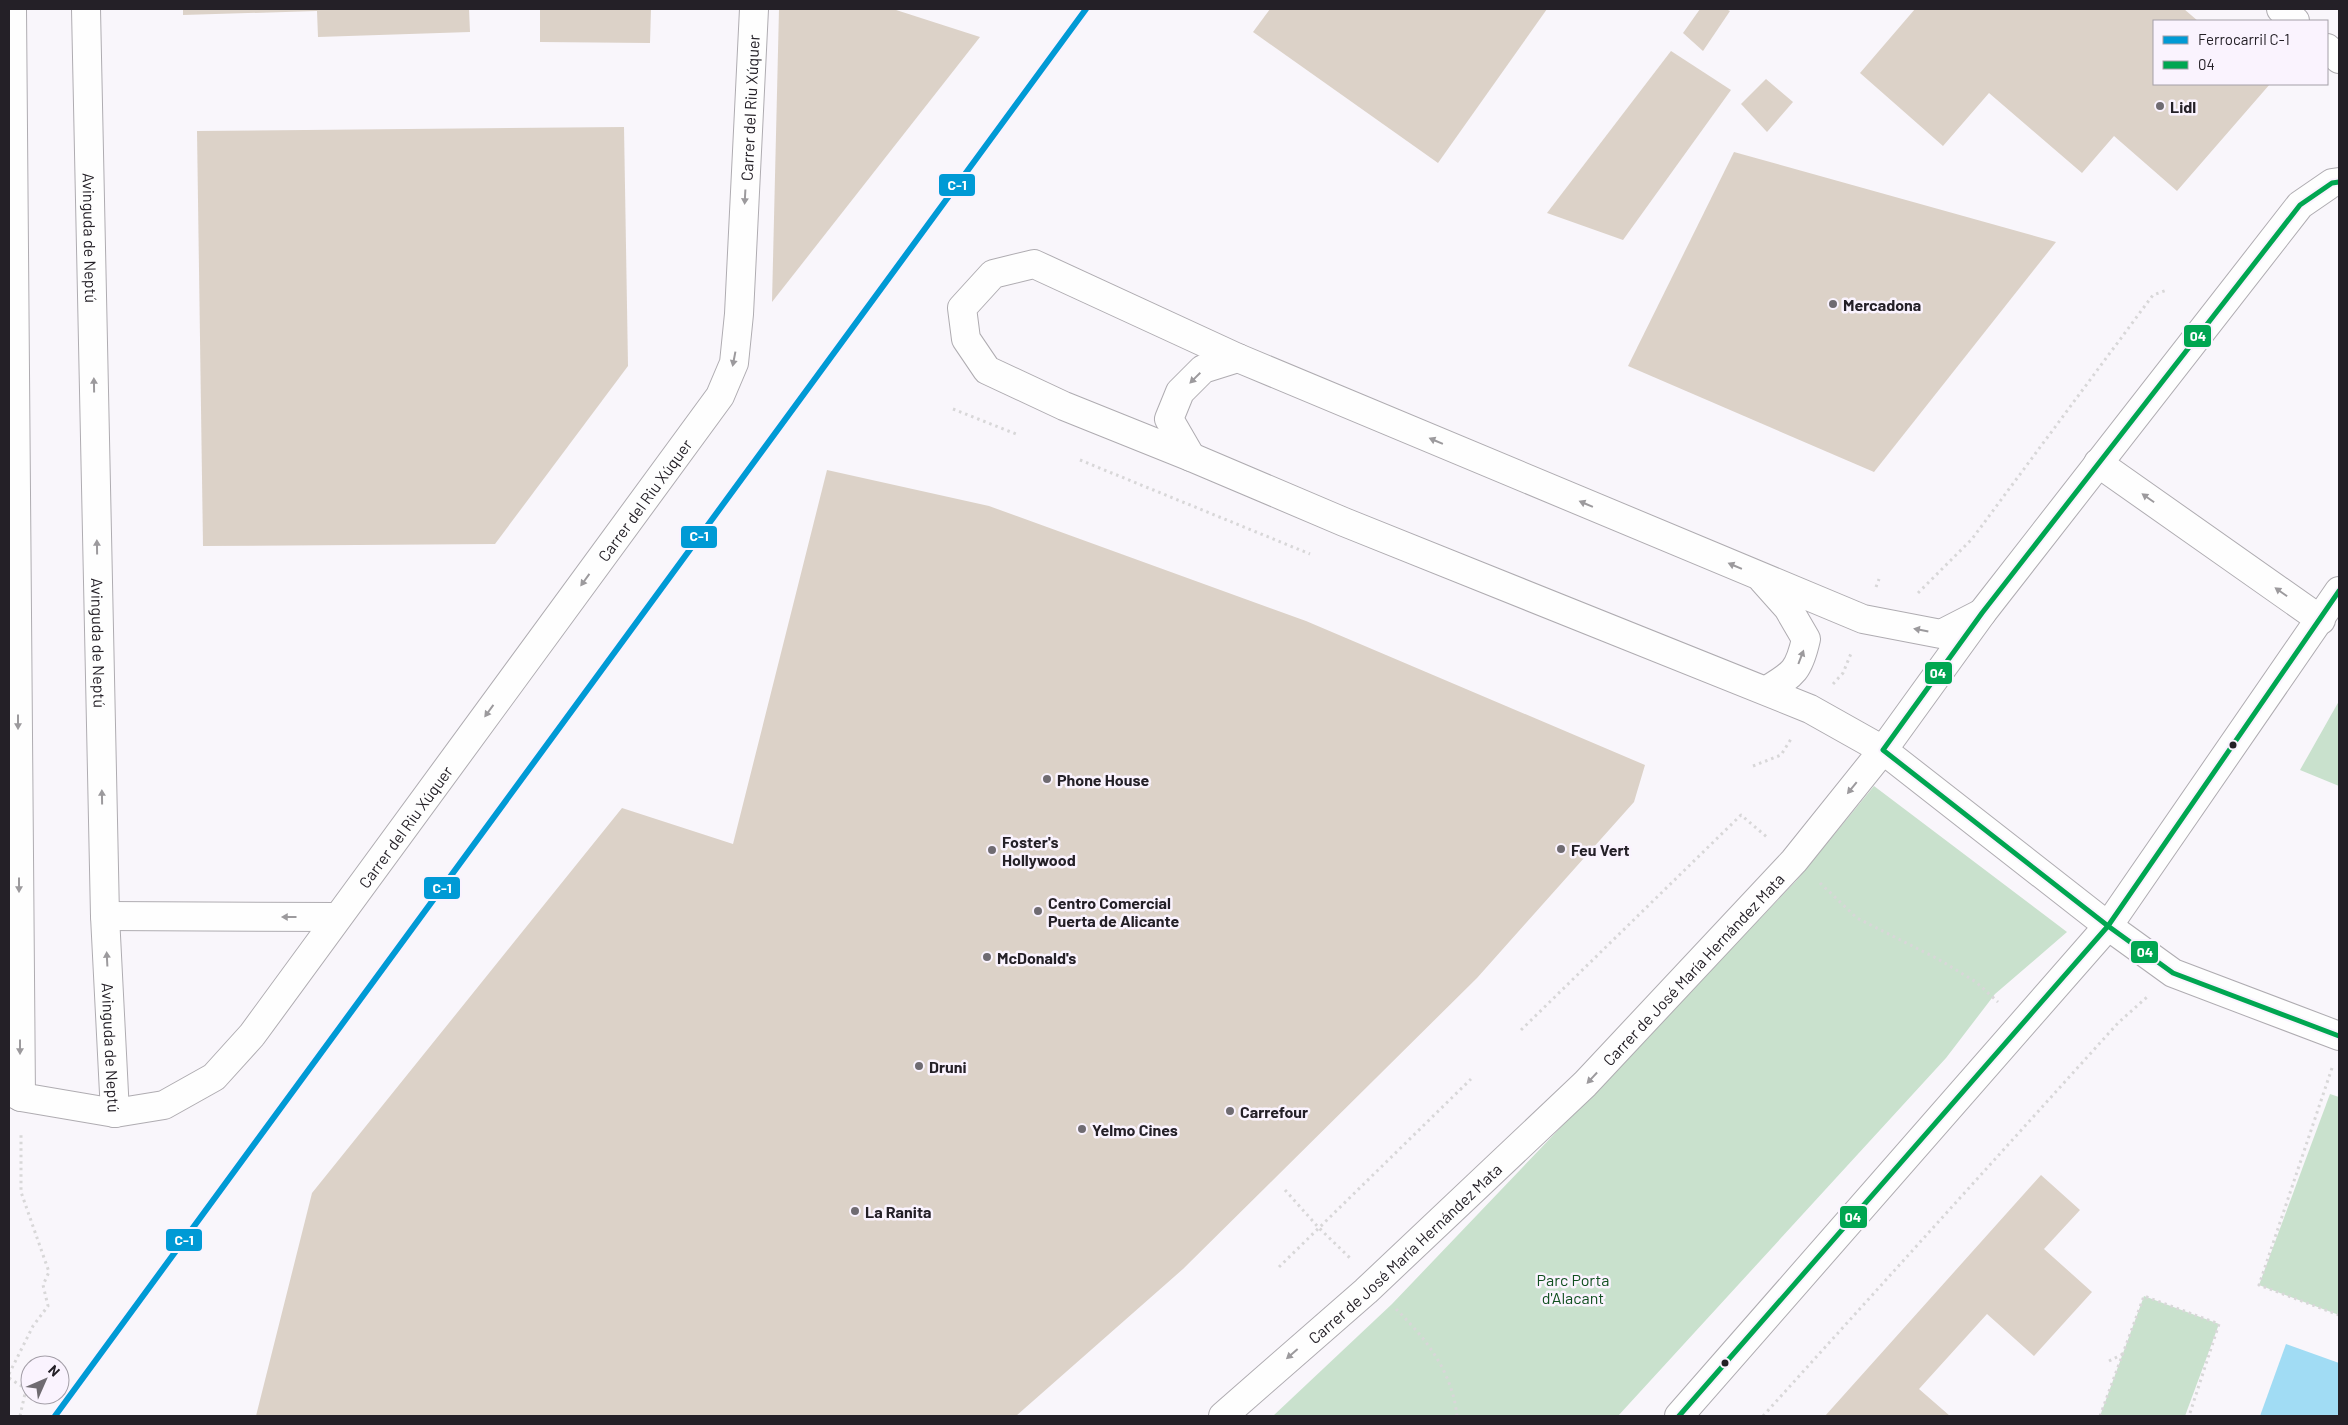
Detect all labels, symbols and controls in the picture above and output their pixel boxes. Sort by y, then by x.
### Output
legend [2153,20,2328,85]
text: Ferrocarril C-1 [2198,30,2290,48]
street label: Carrer del Riu Xúquer [736,34,762,181]
text: 04 [2198,55,2215,73]
place label: Lidl [2170,97,2196,116]
marker: Lidl [2154,100,2166,112]
street label: Avinguda de Neptú [80,173,102,303]
line badge: C-1 [938,173,976,197]
text: C-1 [947,176,967,193]
one-way arrow [741,190,749,206]
place label: Mercadona [1843,295,1921,314]
marker: Mercadona [1827,298,1839,310]
line badge: 04 [2183,324,2212,348]
text: 04 [2190,327,2206,344]
one-way arrow [730,352,738,367]
one-way arrow [1189,371,1201,383]
one-way arrow [90,376,98,392]
street label: Carrer del Riu Xúquer [593,435,695,564]
one-way arrow [1429,436,1443,444]
one-way arrow [2142,493,2155,504]
one-way arrow [1578,499,1593,507]
line badge: C-1 [680,525,718,549]
text: C-1 [689,527,709,544]
one-way arrow [93,539,101,555]
one-way arrow [1728,562,1743,570]
one-way arrow [580,573,591,586]
street label: Avinguda de Neptú [88,578,110,708]
one-way arrow [2274,587,2288,597]
one-way arrow [1913,626,1929,634]
one-way arrow [1797,649,1805,664]
line badge: 04 [1924,661,1953,685]
text: 04 [1930,664,1946,681]
one-way arrow [484,704,494,718]
one-way arrow [14,715,22,731]
unlabelled marker [2228,740,2238,750]
street label: Carrer del Riu Xúquer [354,761,456,891]
place label: Phone House [1057,770,1150,789]
marker: Phone House [1041,773,1053,785]
one-way arrow [1847,781,1858,794]
one-way arrow [98,789,106,805]
place label: Foster's Hollywood [1002,832,1076,869]
place label: Feu Vert [1571,840,1630,859]
marker: Feu Vert [1555,843,1567,855]
marker: Foster's Hollywood [986,844,998,856]
street label: Carrer de José María Hernández Mata [1598,869,1787,1069]
line badge: C-1 [423,876,461,900]
one-way arrow [15,877,23,893]
text: C-1 [432,879,452,896]
place label: Centro Comercial Puerta de Alicante [1048,893,1179,930]
marker: Centro Comercial Puerta de Alicante [1032,905,1044,917]
one-way arrow [280,913,296,921]
line badge: 04 [2130,940,2159,964]
text: 04 [2137,943,2153,960]
place label: McDonald's [997,948,1076,967]
one-way arrow [103,951,111,967]
marker: McDonald's [981,951,993,963]
street label: Avinguda de Neptú [99,982,124,1113]
one-way arrow [16,1040,24,1056]
place label: Druni [929,1057,967,1076]
marker: Druni [913,1060,925,1072]
one-way arrow [1586,1071,1598,1083]
place label: Carrefour [1240,1102,1308,1121]
marker: Carrefour [1224,1105,1236,1117]
place label: Yelmo Cines [1092,1120,1178,1139]
marker: Yelmo Cines [1076,1123,1088,1135]
street label: Carrer de José María Hernández Mata [1304,1159,1505,1347]
place label: La Ranita [865,1202,931,1221]
marker: La Ranita [849,1205,861,1217]
line badge: 04 [1839,1205,1868,1229]
text: 04 [1845,1208,1861,1225]
line badge: C-1 [165,1228,203,1252]
text: C-1 [174,1231,194,1248]
park label: Parc Porta d'Alacant [1537,1270,1609,1307]
one-way arrow [1286,1348,1299,1359]
north arrow [20,1355,70,1405]
unlabelled marker [1720,1358,1730,1368]
text: N [45,1361,64,1380]

